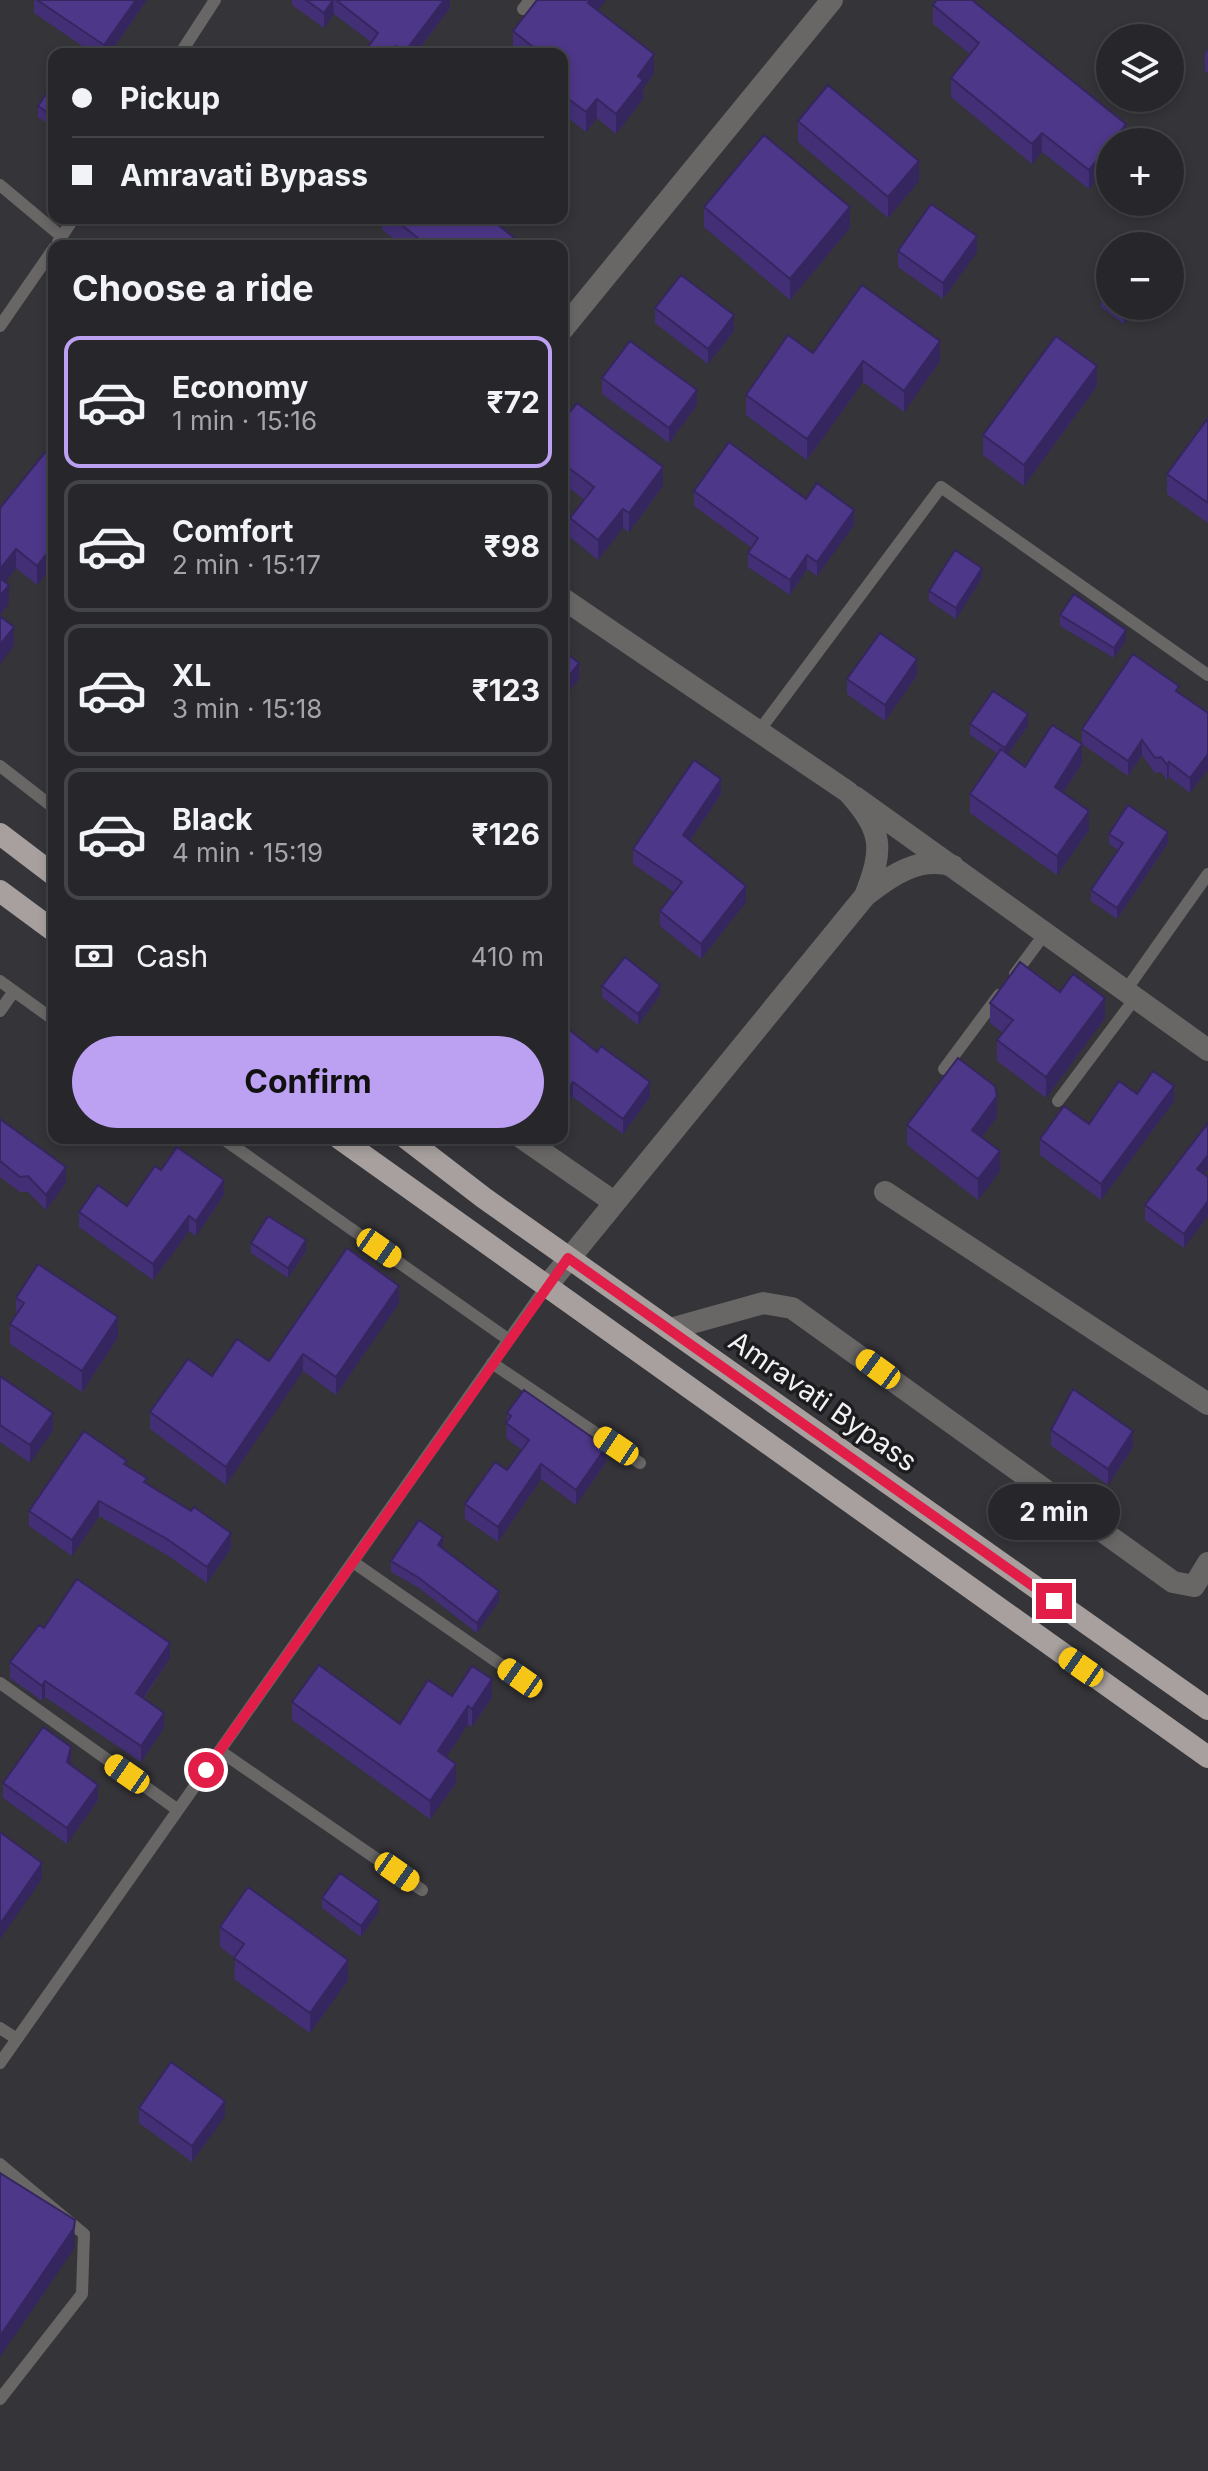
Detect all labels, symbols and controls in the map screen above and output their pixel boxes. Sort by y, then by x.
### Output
map controls [1096,24,1184,320]
button: layers [1096,24,1184,112]
text: Pickup [120,80,220,116]
button: + [1096,128,1184,216]
text: Amravati Bypass [120,157,368,193]
button: − [1096,232,1184,320]
text: Choose a ride [72,266,314,310]
icon: car [76,366,148,438]
text: Economy [172,369,308,405]
text: ₹72 [487,384,540,420]
text: 1 min · 15:16 [172,405,317,436]
icon: car [76,510,148,582]
text: Comfort [172,513,293,549]
text: ₹98 [484,528,540,564]
text: 2 min · 15:17 [172,549,321,580]
icon: car [76,654,148,726]
text: XL [172,657,211,693]
text: ₹123 [472,672,540,708]
text: 3 min · 15:18 [172,693,322,724]
icon: car [76,798,148,870]
text: Black [172,801,252,837]
text: ₹126 [472,816,540,852]
text: 4 min · 15:19 [172,837,323,868]
icon: cash [72,934,116,978]
text: Cash [136,938,208,974]
text: 410 m [471,941,544,972]
button: Confirm [72,1036,544,1128]
car [352,1224,406,1272]
street label: Amravati Bypass [722,1324,924,1478]
car [852,1345,904,1393]
car [589,1423,643,1469]
callout: 2 min [988,1485,1120,1541]
text: 2 min [1019,1496,1089,1527]
route end [1036,1583,1072,1619]
car [1054,1643,1108,1691]
car [493,1654,547,1702]
car [100,1750,154,1798]
route start [188,1752,224,1788]
car [370,1848,424,1896]

